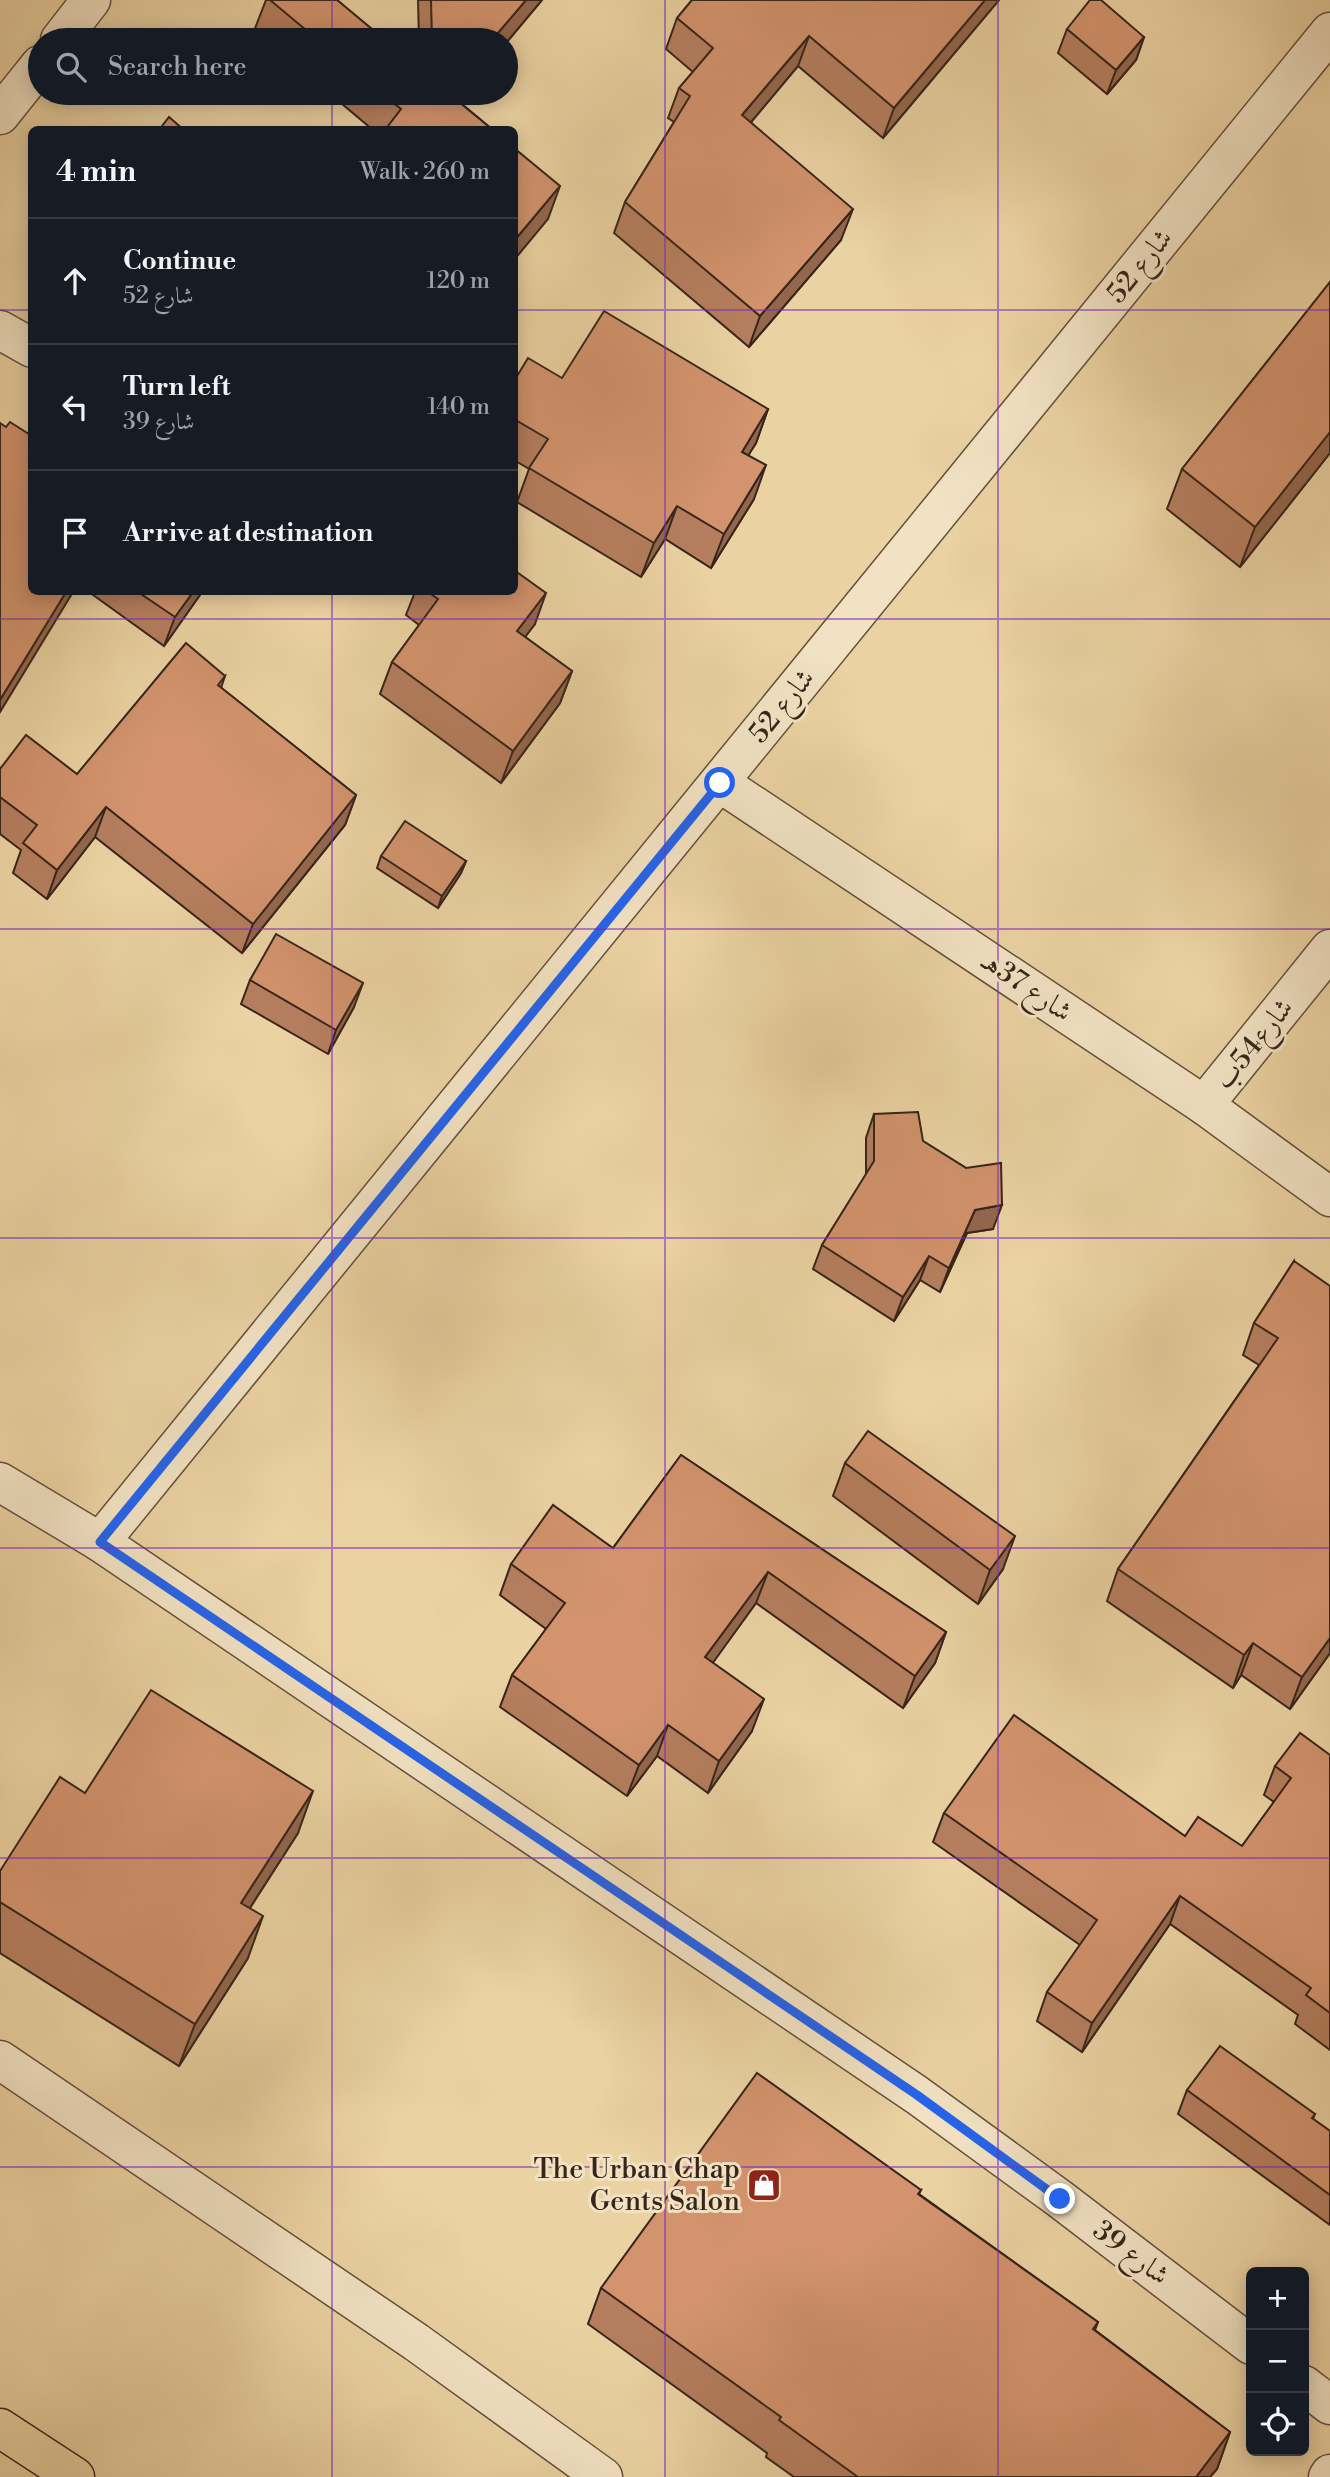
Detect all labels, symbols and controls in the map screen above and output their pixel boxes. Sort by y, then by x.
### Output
search box [28,28,518,105]
icon: search [52,48,90,86]
text: Search here [108,51,247,83]
text: 4 min [56,153,136,191]
text: Walk · 260 m [360,158,490,186]
street label: شارع 52 [1099,222,1184,313]
text: Continue [123,245,236,277]
icon: ahead [56,262,94,300]
text: 120 m [426,267,490,295]
text: شارع 52 [123,282,193,310]
text: Turn left [123,371,231,403]
icon: left [56,388,94,426]
text: 140 m [427,393,490,421]
text: شارع 39 [123,408,194,436]
icon: arrive [56,514,94,552]
text: Arrive at destination [123,517,373,549]
street label: شارع 52 [741,662,826,753]
route start [704,767,735,798]
street label: شارع 37هـ [972,944,1079,1034]
street label: شارع54ب [1207,991,1305,1100]
place label: The Urban Chap Gents Salon [533,2152,740,2219]
shop icon: The Urban Chap Gents Salon [745,2166,783,2204]
route end [1044,2183,1075,2214]
street label: شارع 39 [1083,2213,1176,2297]
map controls [1246,2267,1309,2456]
button: + [1246,2267,1309,2330]
button: − [1246,2330,1309,2393]
button: locate [1246,2393,1309,2456]

